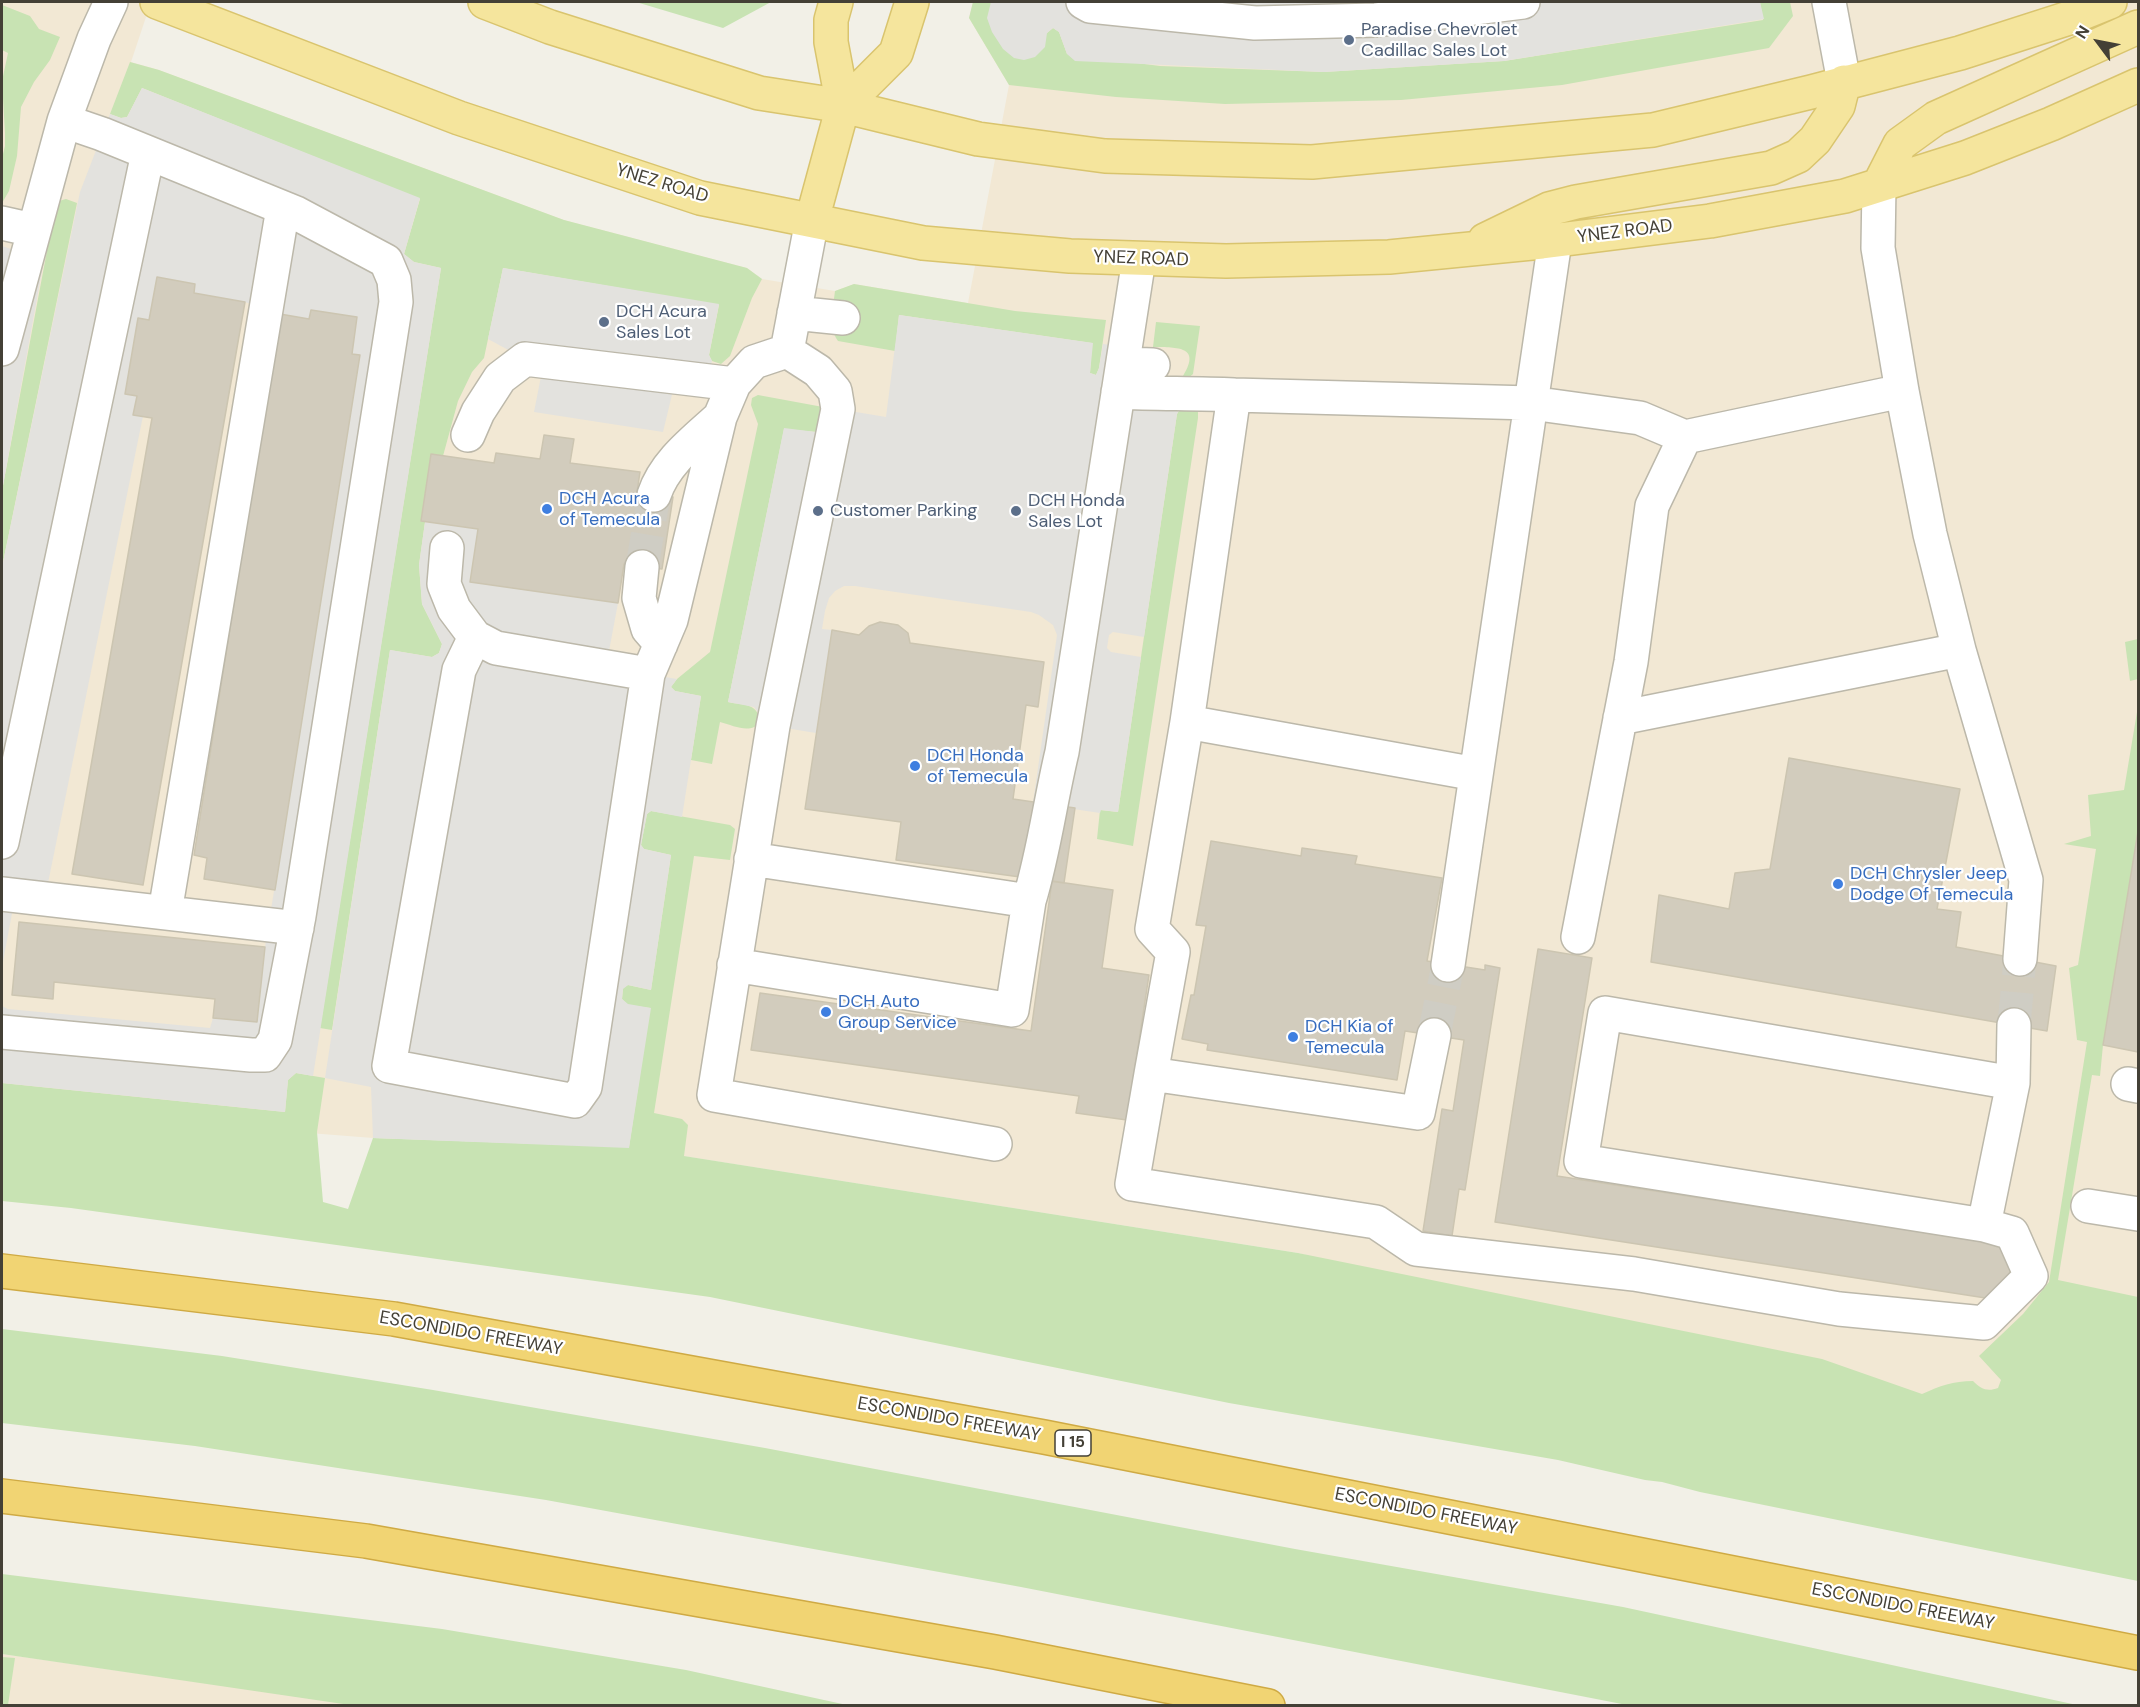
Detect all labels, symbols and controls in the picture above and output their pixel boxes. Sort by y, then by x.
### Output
north arrow [2068,12,2128,72]
place label: Paradise Chevrolet Cadillac Sales Lot [1361,19,1518,62]
text: N [2070,22,2094,43]
marker: Paradise Chevrolet Cadillac Sales Lot [1342,33,1356,47]
street label: YNEZ ROAD [613,160,711,208]
street label: YNEZ ROAD [1576,215,1674,249]
street label: YNEZ ROAD [1093,247,1189,271]
place label: DCH Acura Sales Lot [616,301,707,344]
marker: DCH Acura Sales Lot [597,315,611,329]
place label: DCH Acura of Temecula [559,488,660,530]
place label: DCH Honda Sales Lot [1028,490,1125,532]
place label: Customer Parking [830,500,977,522]
marker: DCH Acura of Temecula [540,502,554,516]
marker: Customer Parking [811,504,825,518]
marker: DCH Honda Sales Lot [1009,504,1023,518]
place label: DCH Honda of Temecula [927,745,1028,788]
marker: DCH Honda of Temecula [908,759,922,773]
place label: DCH Chrysler Jeep Dodge Of Temecula [1850,863,2013,906]
marker: DCH Chrysler Jeep Dodge Of Temecula [1831,877,1845,891]
place label: DCH Auto Group Service [838,991,957,1034]
marker: DCH Auto Group Service [819,1005,833,1019]
place label: DCH Kia of Temecula [1305,1016,1394,1058]
marker: DCH Kia of Temecula [1286,1030,1300,1044]
street label: ESCONDIDO FREEWAY [378,1307,564,1361]
street label: ESCONDIDO FREEWAY [856,1393,1042,1447]
road number: I 15 [1055,1430,1091,1456]
street label: ESCONDIDO FREEWAY [1333,1484,1519,1540]
street label: ESCONDIDO FREEWAY [1810,1579,1996,1635]

